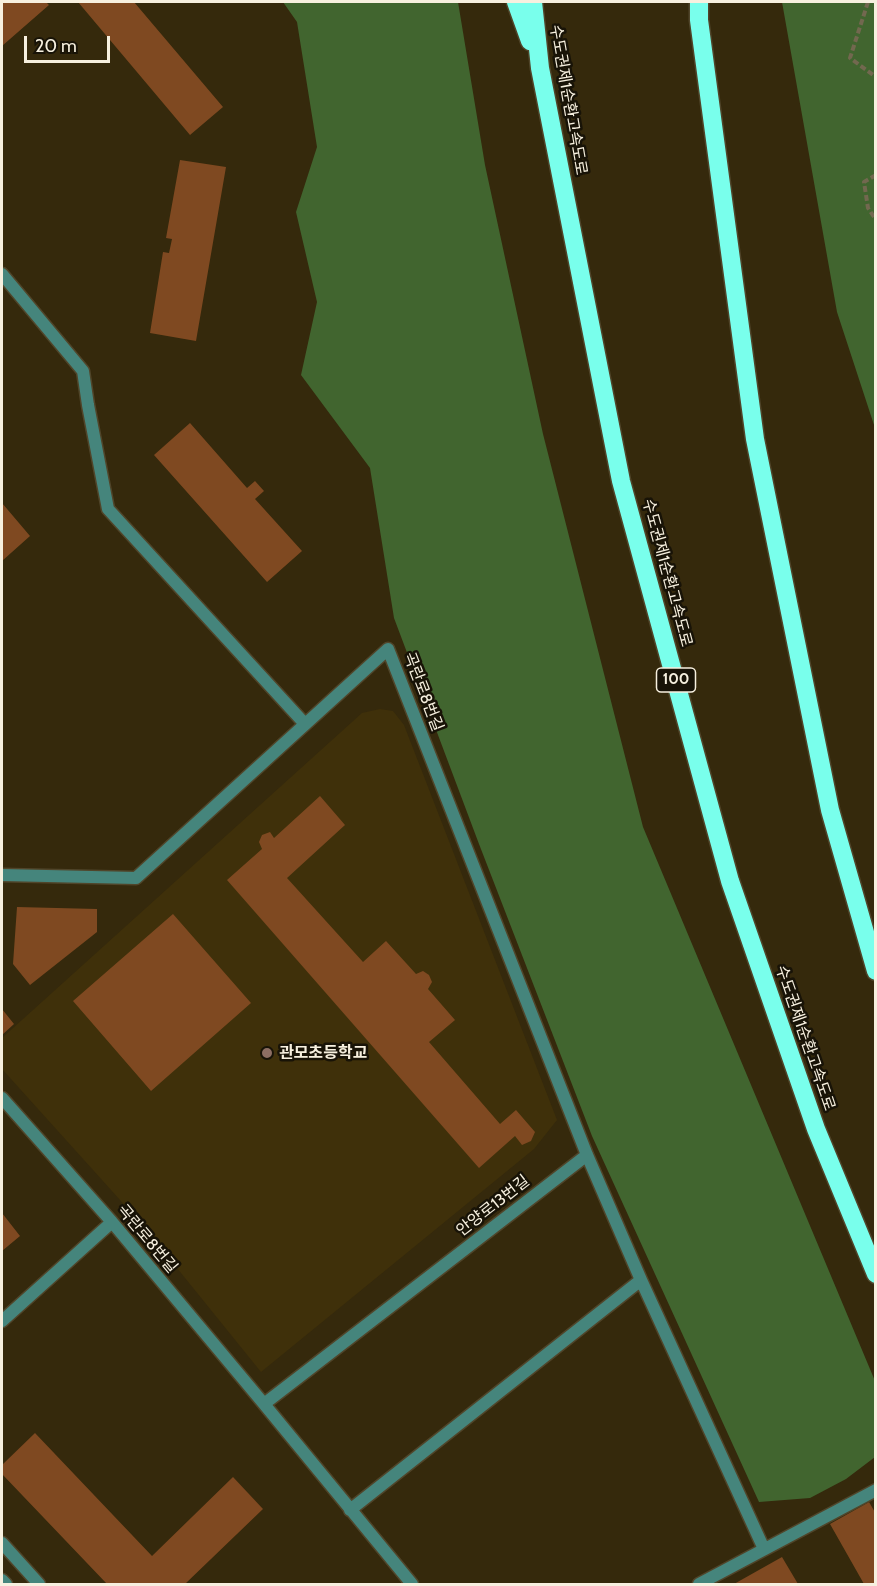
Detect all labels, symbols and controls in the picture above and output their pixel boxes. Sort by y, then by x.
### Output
street label: 수도권제1순환고속도로 [545,23,591,177]
scale bar [27,24,112,62]
text: 20 m [35,35,77,57]
street label: 수도권제1순환고속도로 [638,497,696,649]
street label: 곡란로8번길 [399,650,447,734]
road number: 100 [656,668,696,692]
street label: 수도권제1순환고속도로 [771,963,839,1113]
place label: 관모초등학교 [279,1043,367,1063]
marker: 관모초등학교 [260,1046,274,1060]
street label: 안양로13번길 [453,1172,533,1240]
street label: 곡란로8번길 [113,1201,181,1277]

